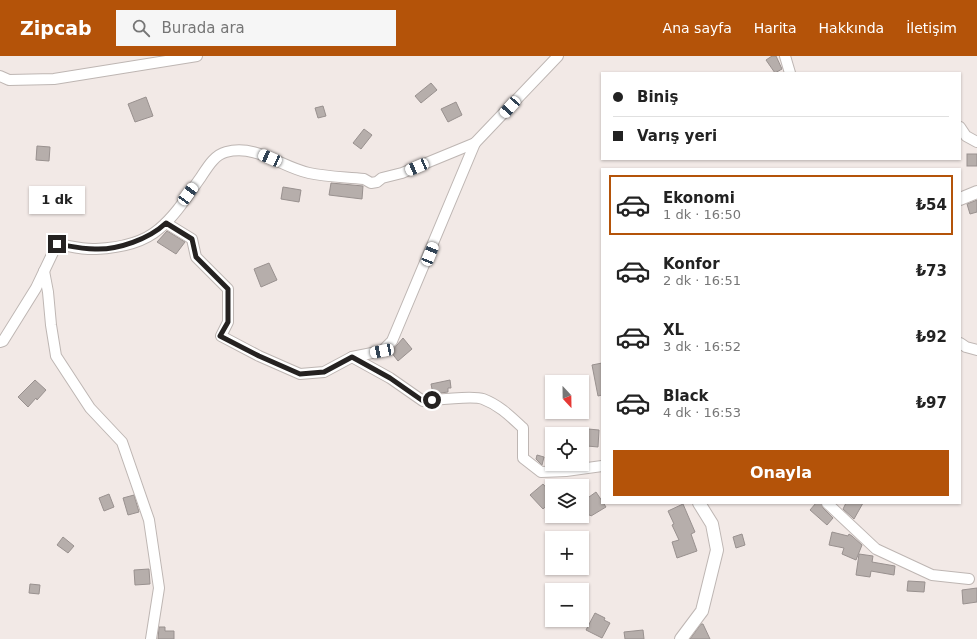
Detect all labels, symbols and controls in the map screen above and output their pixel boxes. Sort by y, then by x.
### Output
search box [116,10,396,46]
text: Zipcab [20,17,92,39]
icon: search [130,17,152,39]
text: Burada ara [162,19,245,37]
text: Ana sayfa [663,20,732,36]
text: Harita [754,20,797,36]
text: Hakkında [819,20,884,36]
text: İletişim [906,20,957,36]
text: Biniş [637,88,678,106]
car [498,94,522,120]
text: Varış yeri [637,127,717,145]
car [257,148,283,168]
car [404,157,430,177]
car [176,181,200,207]
callout: 1 dk [29,186,85,214]
icon: car [615,187,651,223]
text: Ekonomi [663,189,735,207]
text: 1 dk [41,192,73,207]
text: ₺54 [916,196,947,214]
text: 1 dk · 16:50 [663,207,741,222]
route end [48,235,66,253]
car [420,241,440,267]
icon: car [615,253,651,289]
text: Konfor [663,255,720,273]
text: ₺73 [916,262,947,280]
text: 2 dk · 16:51 [663,273,741,288]
icon: car [615,319,651,355]
text: XL [663,321,684,339]
text: ₺92 [916,328,947,346]
text: 3 dk · 16:52 [663,339,741,354]
car [369,343,395,359]
north arrow [545,375,589,419]
map controls [545,375,589,627]
icon: car [615,385,651,421]
text: Black [663,387,709,405]
route start [423,391,441,409]
text: ₺97 [916,394,947,412]
text: 4 dk · 16:53 [663,405,741,420]
button: locate [545,427,589,471]
button: Onayla [613,450,949,496]
button: layers [545,479,589,523]
button: + [545,531,589,575]
button: − [545,583,589,627]

